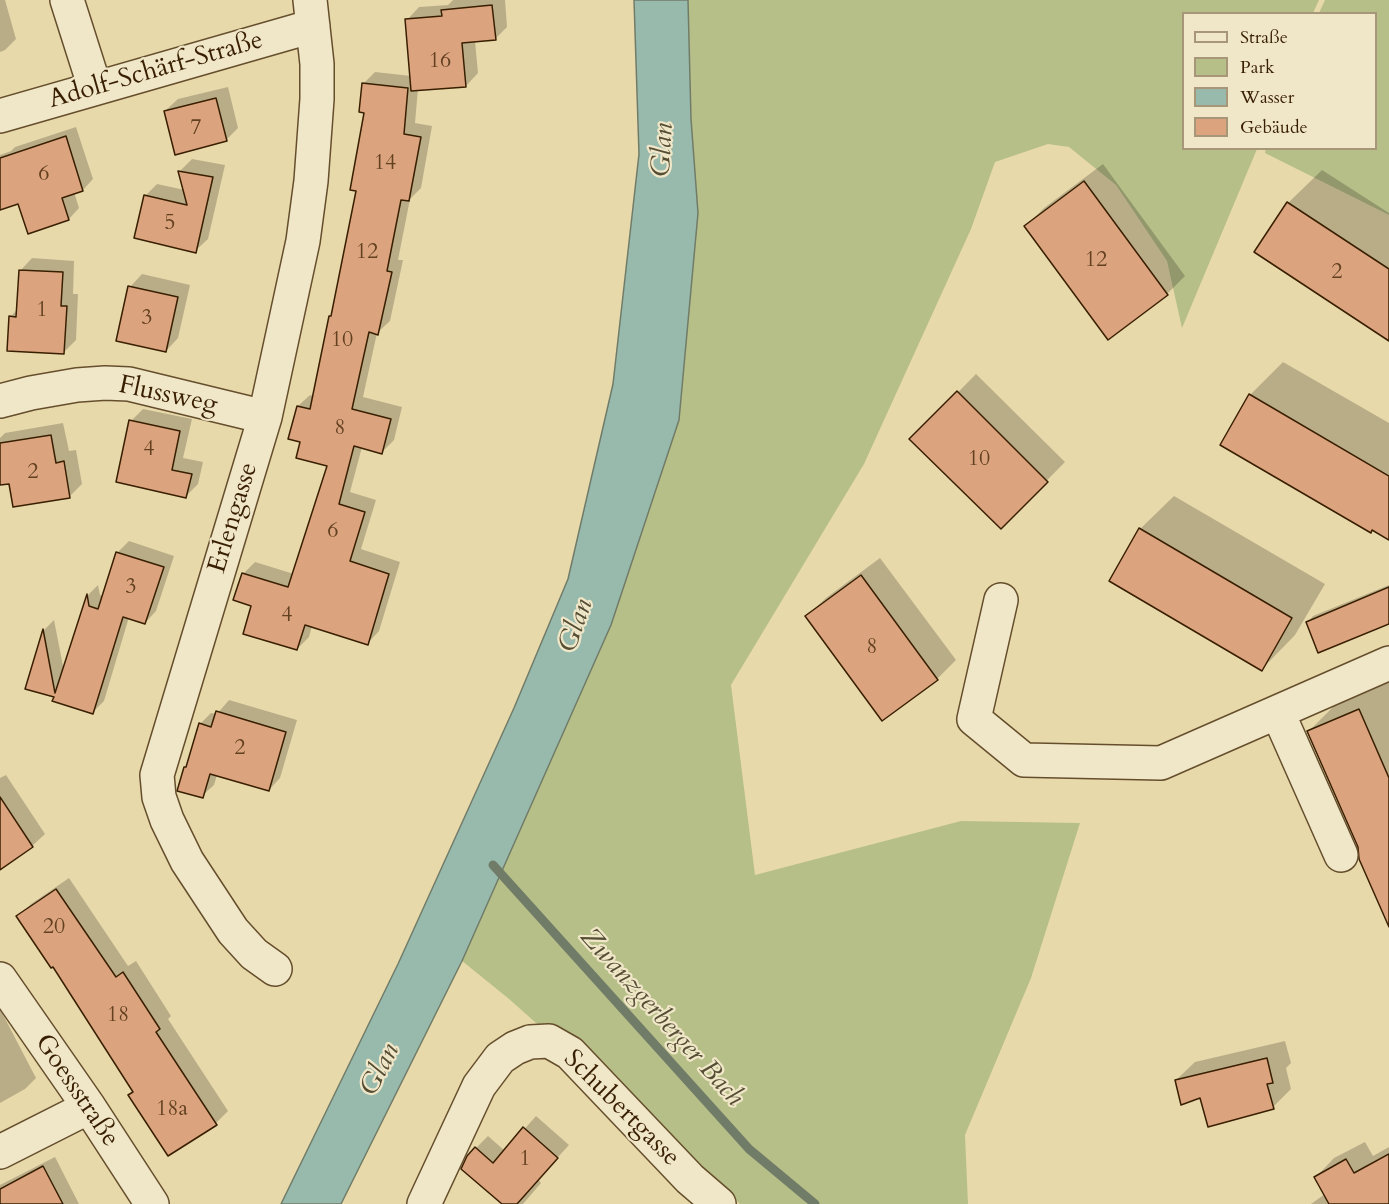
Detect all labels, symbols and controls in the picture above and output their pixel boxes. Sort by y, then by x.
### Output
legend [1182,12,1377,150]
street label: Adolf-Schärf-Straße [45,25,267,117]
text: Straße [1240,25,1288,50]
house number: 16 [429,49,451,75]
text: Park [1240,55,1275,80]
text: Wasser [1240,85,1294,110]
text: Gebäude [1240,115,1308,140]
house number: 7 [190,116,202,142]
water label: Glan [646,122,682,178]
house number: 14 [374,151,396,177]
house number: 6 [38,162,50,188]
house number: 5 [164,211,176,237]
house number: 12 [356,240,378,266]
house number: 12 [1085,248,1107,274]
house number: 2 [1331,260,1343,286]
house number: 1 [36,298,48,324]
house number: 3 [141,306,153,332]
house number: 10 [331,328,353,354]
street label: Flussweg [116,370,220,422]
house number: 8 [334,416,346,442]
house number: 4 [143,437,155,463]
house number: 10 [968,447,990,473]
street label: Erlengasse [202,459,266,577]
house number: 2 [27,460,39,486]
house number: 6 [327,519,339,545]
house number: 3 [125,575,137,601]
water label: Glan [553,595,601,657]
house number: 4 [281,603,293,629]
house number: 8 [866,635,878,661]
house number: 2 [234,736,246,762]
house number: 20 [43,915,65,941]
water label: Zwanzgerberger Bach [572,922,750,1114]
house number: 18 [107,1003,129,1029]
street label: Goessstraße [27,1029,125,1153]
water label: Glan [354,1039,408,1101]
street label: Schubertgasse [556,1044,686,1174]
house number: 18a [156,1097,188,1123]
house number: 1 [519,1147,531,1173]

